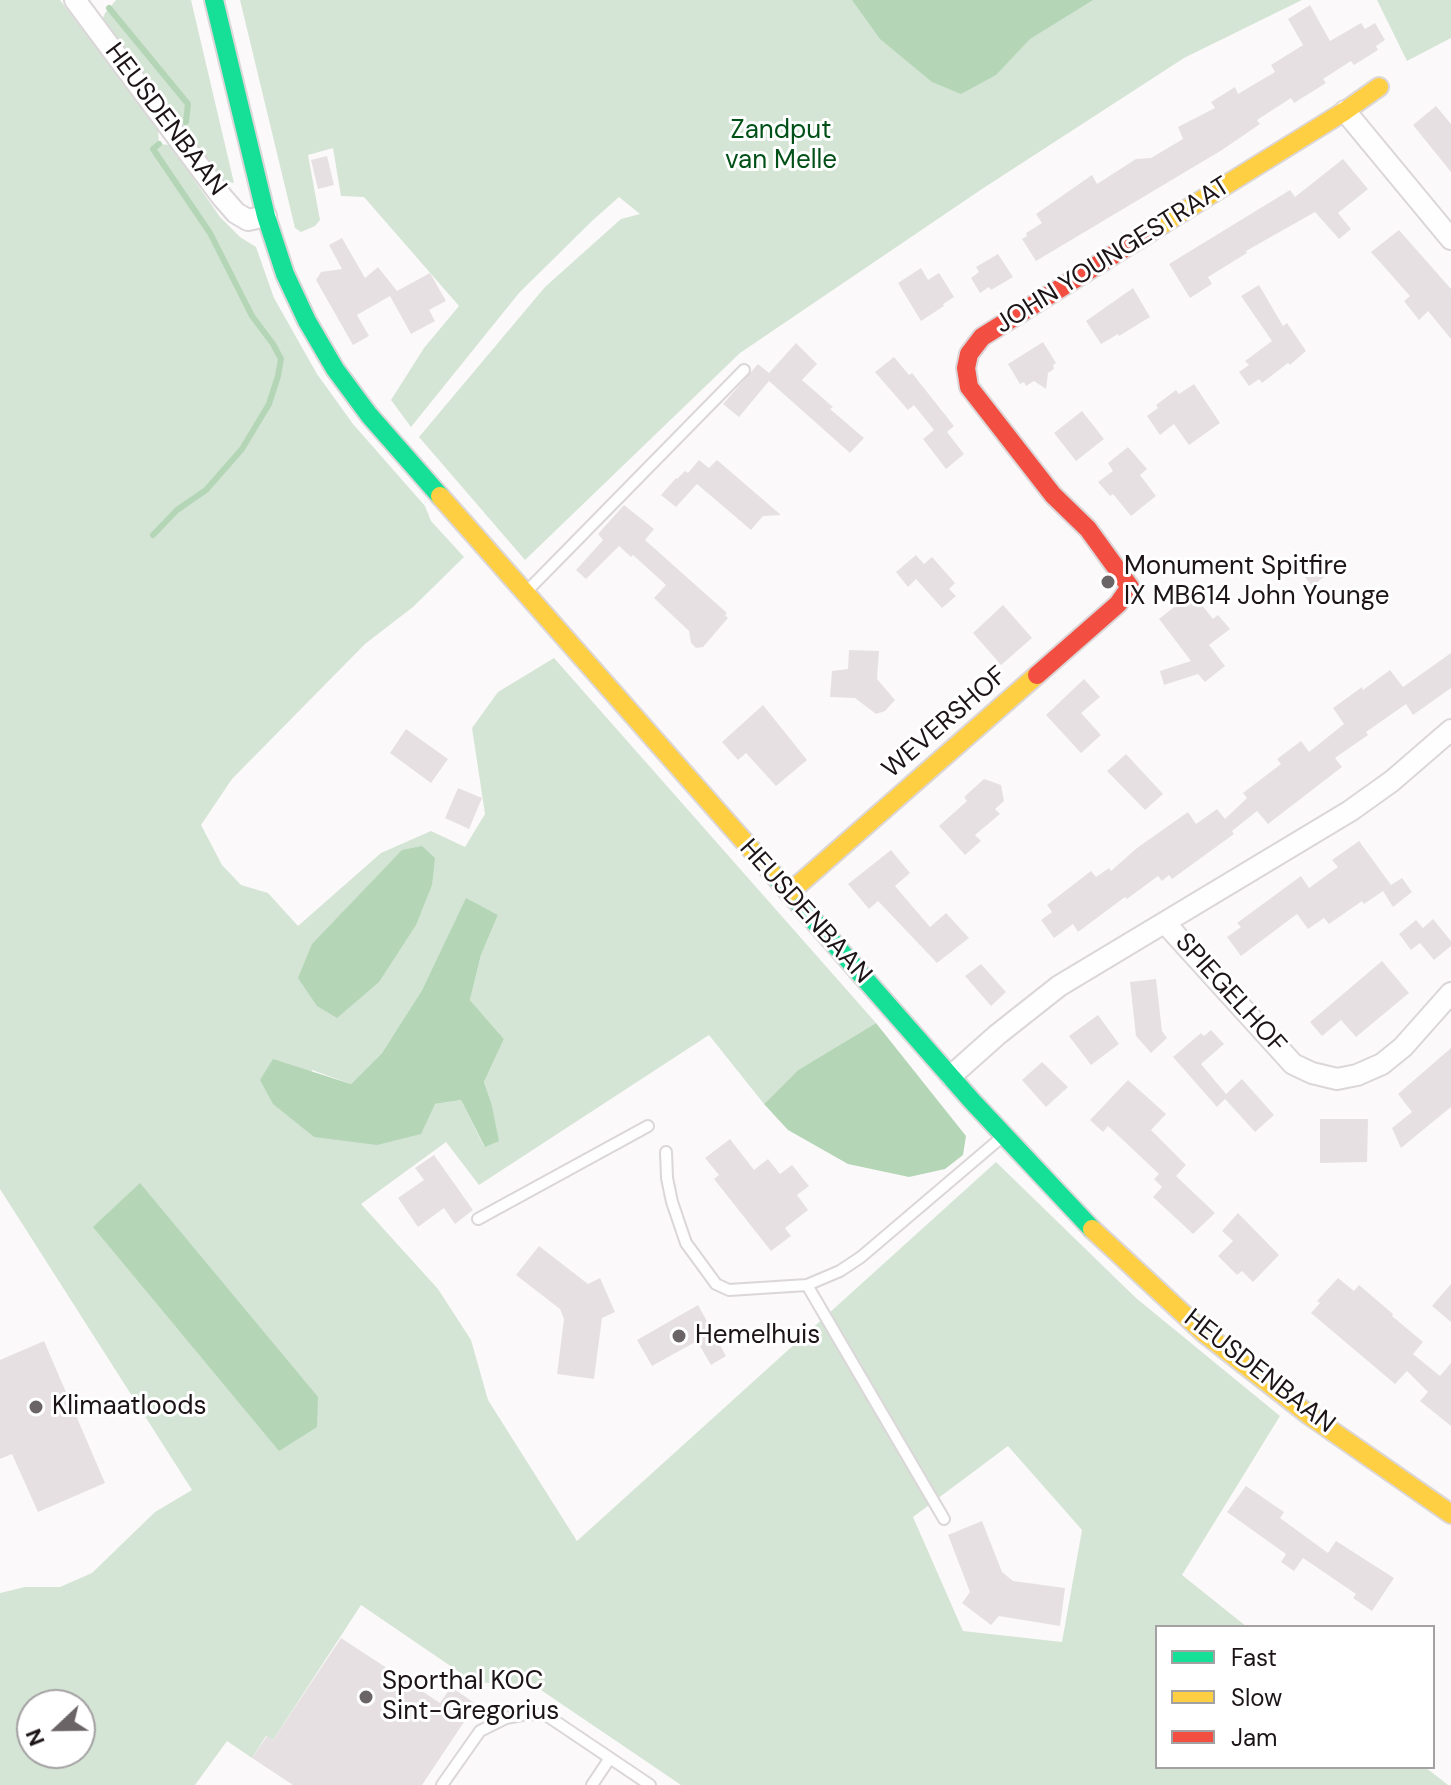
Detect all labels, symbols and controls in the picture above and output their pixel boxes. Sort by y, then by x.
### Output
street label: HEUSDENBAAN [98,38,232,202]
park label: Zandput van Melle [725,115,837,176]
street label: JOHN YOUNGESTRAAT [990,171,1236,341]
place label: Monument Spitfire IX MB614 John Younge [1124,551,1389,612]
marker: Monument Spitfire IX MB614 John Younge [1099,573,1117,591]
street label: WEVERSHOF [877,661,1013,785]
street label: HEUSDENBAAN [732,834,878,990]
street label: SPIEGELHOF [1168,928,1292,1060]
street label: HEUSDENBAAN [1177,1303,1341,1441]
place label: Hemelhuis [695,1320,820,1352]
marker: Hemelhuis [670,1327,688,1345]
place label: Klimaatloods [52,1391,206,1423]
marker: Klimaatloods [27,1398,45,1416]
legend [1155,1625,1435,1769]
text: Fast [1231,1642,1277,1673]
place label: Sporthal KOC Sint-Gregorius [382,1666,559,1728]
text: Slow [1231,1682,1282,1713]
marker: Sporthal KOC Sint-Gregorius [357,1688,375,1706]
north arrow [16,1689,96,1769]
text: Jam [1231,1722,1277,1753]
text: N [19,1725,52,1750]

